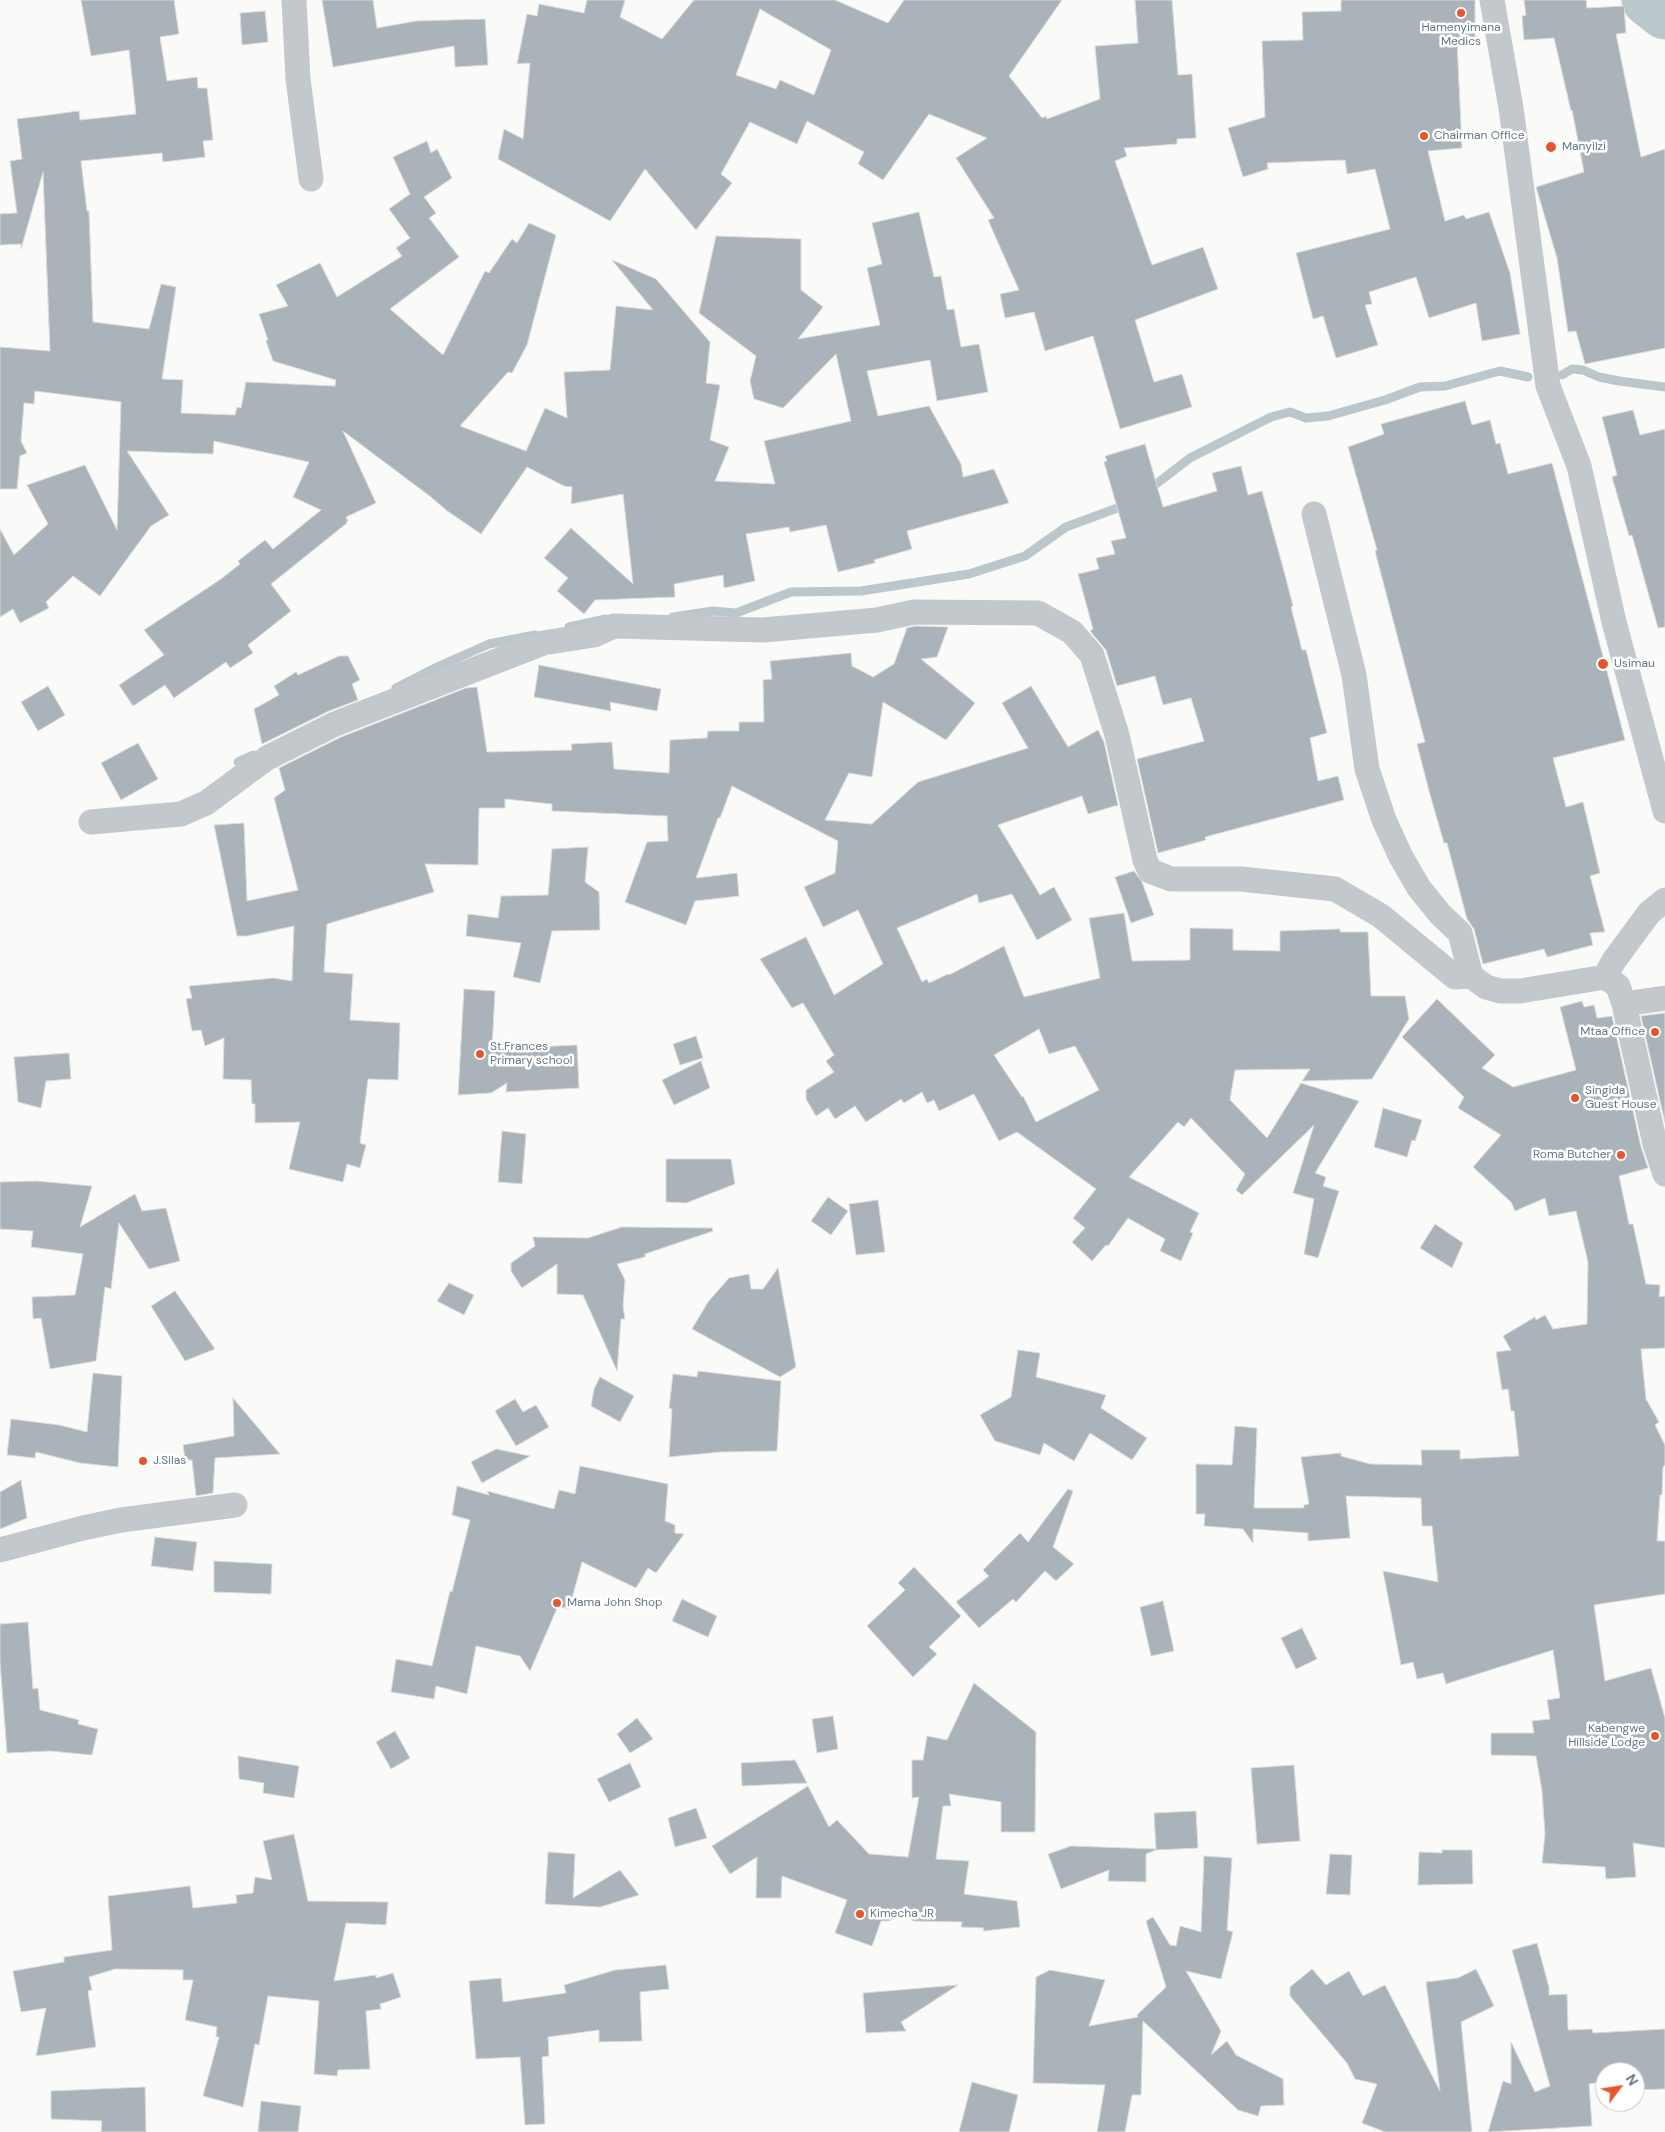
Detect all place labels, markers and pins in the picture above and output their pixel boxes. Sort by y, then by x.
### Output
marker: Hamenyimana Medics [1455,7,1467,19]
place label: Hamenyimana Medics [1421,21,1501,49]
place label: Chairman Office [1434,129,1524,143]
marker: Chairman Office [1418,130,1430,142]
marker: Manyilzi [1544,140,1558,154]
place label: Manyilzi [1562,140,1606,154]
marker: Usimau [1596,657,1610,671]
place label: Usimau [1614,657,1655,671]
place label: Mtaa Office [1580,1025,1645,1039]
marker: Mtaa Office [1649,1026,1661,1038]
place label: St.Frances Primary school [490,1040,572,1068]
marker: St.Frances Primary school [474,1048,486,1060]
place label: Singida Guest House [1585,1084,1656,1112]
marker: Singida Guest House [1569,1092,1581,1104]
place label: Roma Butcher [1533,1148,1611,1162]
marker: Roma Butcher [1615,1149,1627,1161]
place label: J.Silas [153,1454,186,1468]
marker: J.Silas [137,1455,149,1467]
place label: Mama John Shop [567,1596,663,1610]
marker: Mama John Shop [551,1597,563,1609]
place label: Kabengwe Hillside Lodge [1568,1722,1645,1750]
marker: Kabengwe Hillside Lodge [1649,1730,1661,1742]
place label: Kimecha JR [870,1907,934,1921]
marker: Kimecha JR [854,1908,866,1920]

